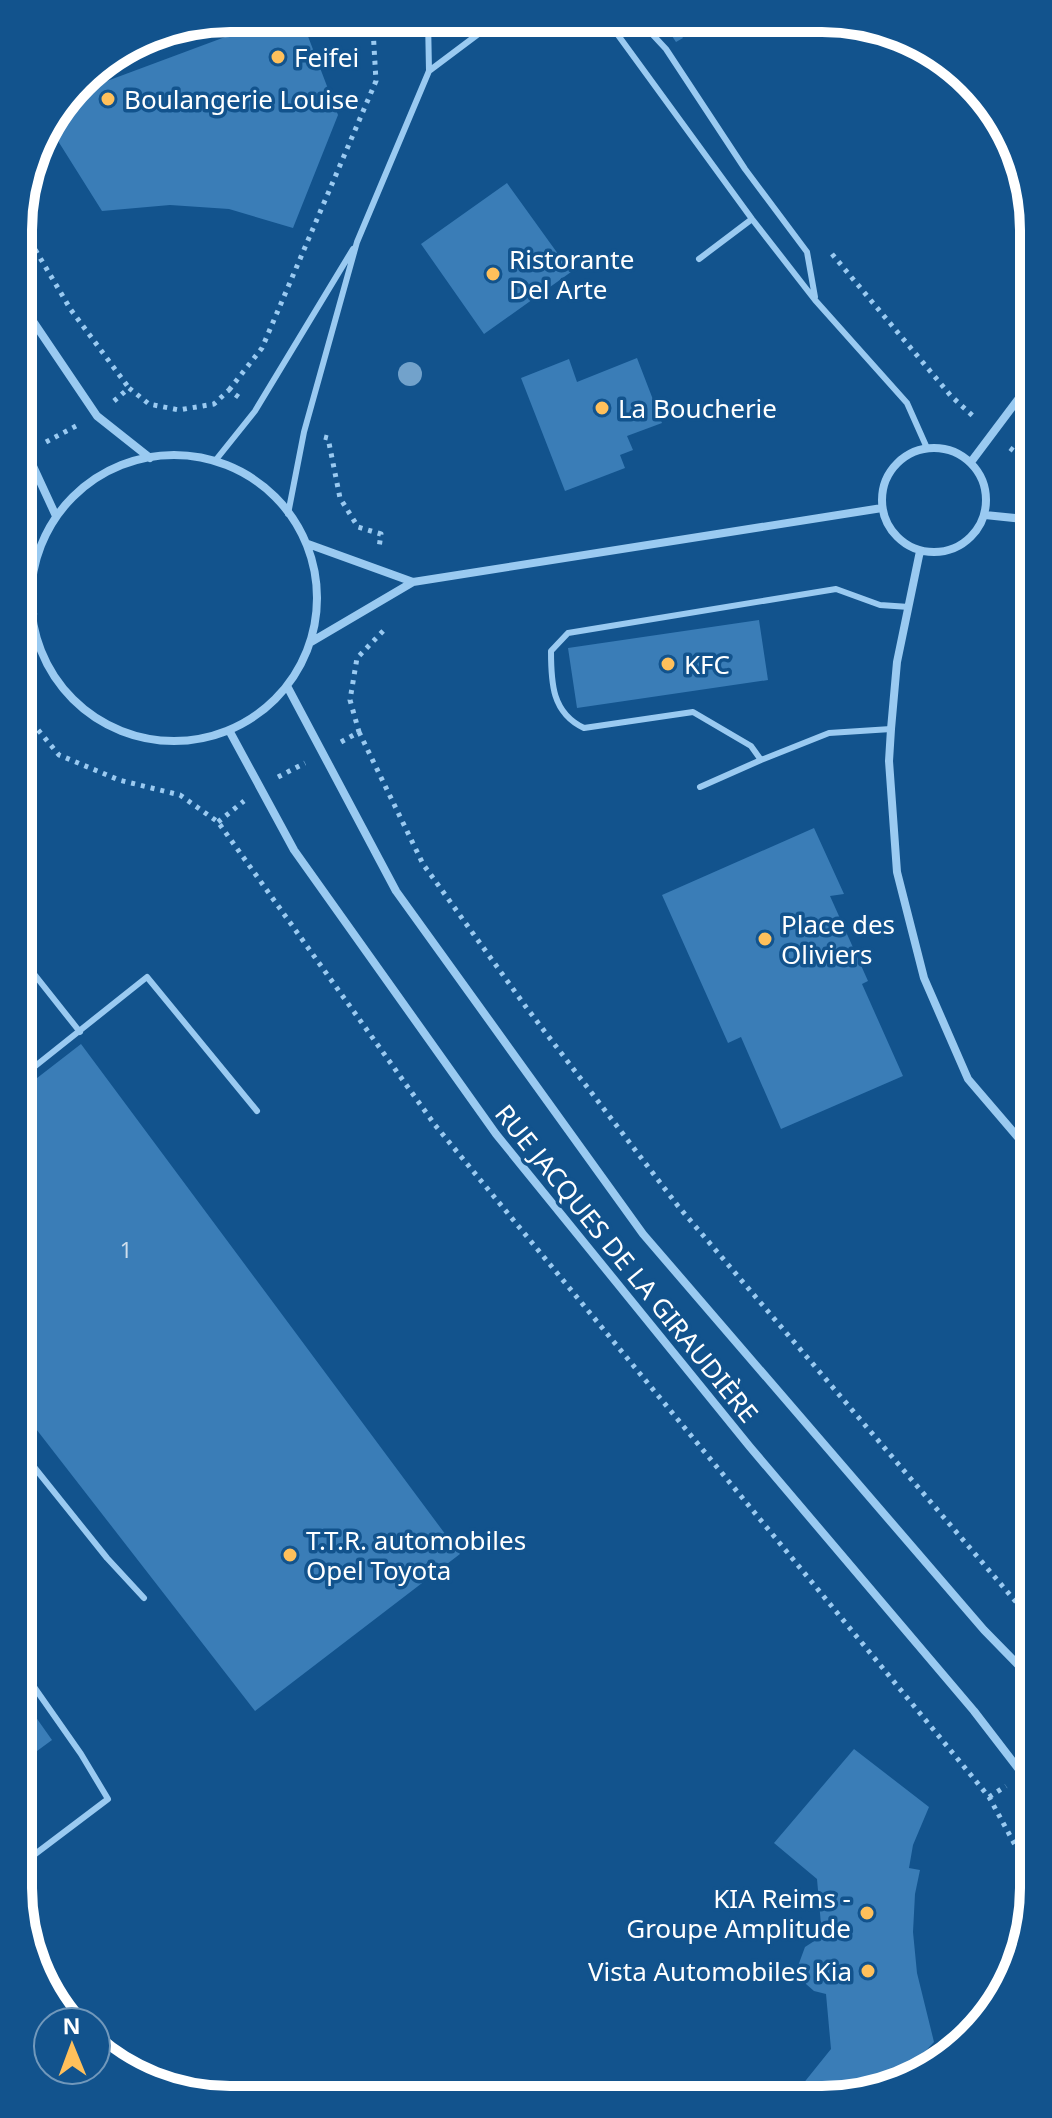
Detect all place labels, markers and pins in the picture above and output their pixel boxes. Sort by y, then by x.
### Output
place label: Feifei [294,39,359,75]
marker: Feifei [269,48,287,66]
place label: Boulangerie Louise [124,81,359,117]
marker: Boulangerie Louise [99,90,117,108]
place label: Ristorante Del Arte [509,241,634,307]
marker: Ristorante Del Arte [484,265,502,283]
place label: La Boucherie [618,390,777,426]
marker: La Boucherie [593,399,611,417]
place label: KFC [684,646,730,682]
marker: KFC [659,655,677,673]
place label: Place des Oliviers [781,906,895,972]
marker: Place des Oliviers [756,930,774,948]
place label: T.T.R. automobiles Opel Toyota [306,1522,526,1588]
marker: T.T.R. automobiles Opel Toyota [281,1546,299,1564]
place label: KIA Reims - Groupe Amplitude [626,1880,851,1946]
marker: KIA Reims - Groupe Amplitude [858,1904,876,1922]
place label: Vista Automobiles Kia [588,1953,852,1989]
marker: Vista Automobiles Kia [859,1962,877,1980]

